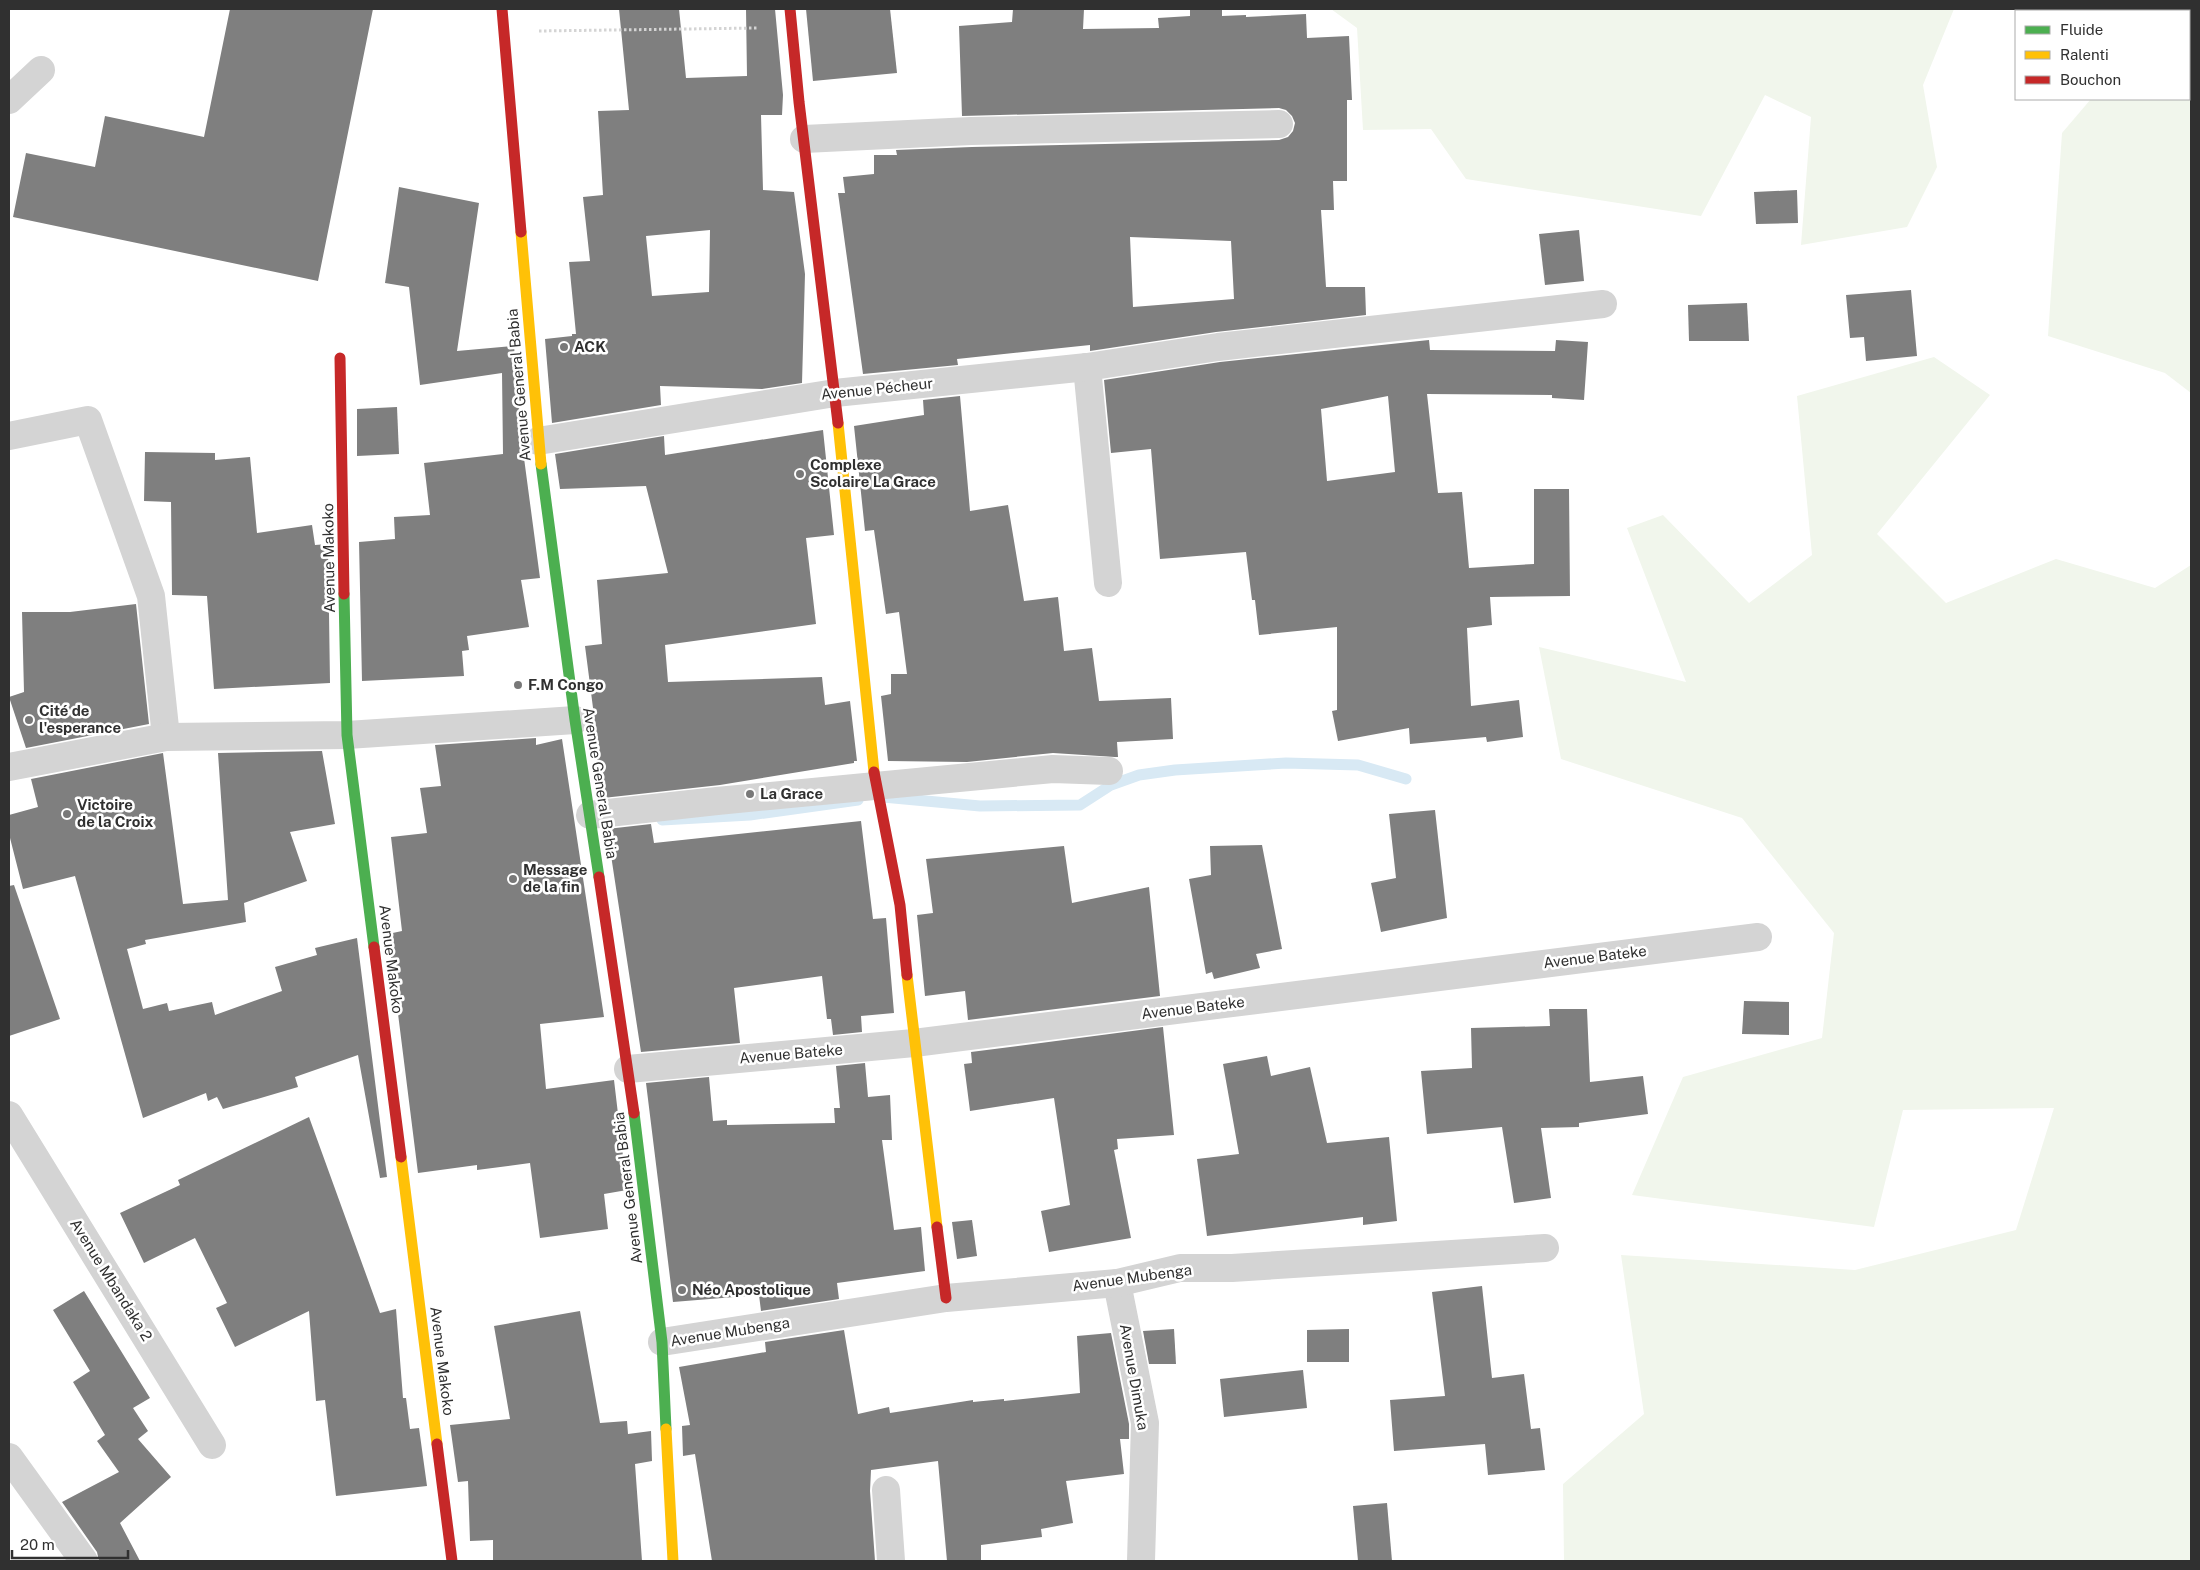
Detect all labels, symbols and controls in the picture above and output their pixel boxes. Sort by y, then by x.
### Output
legend [2015,10,2190,100]
text: Fluide [2060,21,2103,38]
text: Ralenti [2060,46,2109,63]
text: Bouchon [2060,71,2121,88]
street label: Avenue General Babia [503,308,534,462]
place label: ACK [574,338,606,355]
marker: ACK [558,341,570,353]
street label: Avenue Pécheur [820,374,934,403]
place label: Complexe Scolaire La Grace [810,456,936,490]
marker: Complexe Scolaire La Grace [794,468,806,480]
street label: Avenue Makoko [319,503,338,613]
place label: F.M Congo [528,676,604,693]
marker: F.M Congo [512,679,524,691]
place label: Cité de l'esperance [39,702,121,736]
street label: Avenue General Babia [580,706,621,860]
marker: Cité de l'esperance [23,714,35,726]
place label: La Grace [760,785,823,802]
marker: La Grace [744,788,756,800]
place label: Victoire de la Croix [77,796,153,830]
marker: Victoire de la Croix [61,808,73,820]
place label: Message de la fin [523,861,587,895]
marker: Message de la fin [507,873,519,885]
street label: Avenue Makoko [376,903,407,1014]
street label: Avenue Bateke [1542,942,1647,971]
street label: Avenue Bateke [1140,993,1245,1022]
street label: Avenue Bateke [739,1041,843,1066]
street label: Avenue General Babia [610,1111,645,1265]
street label: Avenue Mbandaka 2 [67,1216,156,1344]
street label: Avenue Mubenga [1071,1261,1193,1294]
place label: Néo Apostolique [692,1281,811,1298]
marker: Néo Apostolique [676,1284,688,1296]
street label: Avenue Makoko [427,1305,458,1416]
street label: Avenue Mubenga [669,1314,791,1349]
street label: Avenue Dimuka [1117,1322,1152,1431]
scale bar [12,1528,129,1560]
text: 20 m [20,1536,55,1553]

